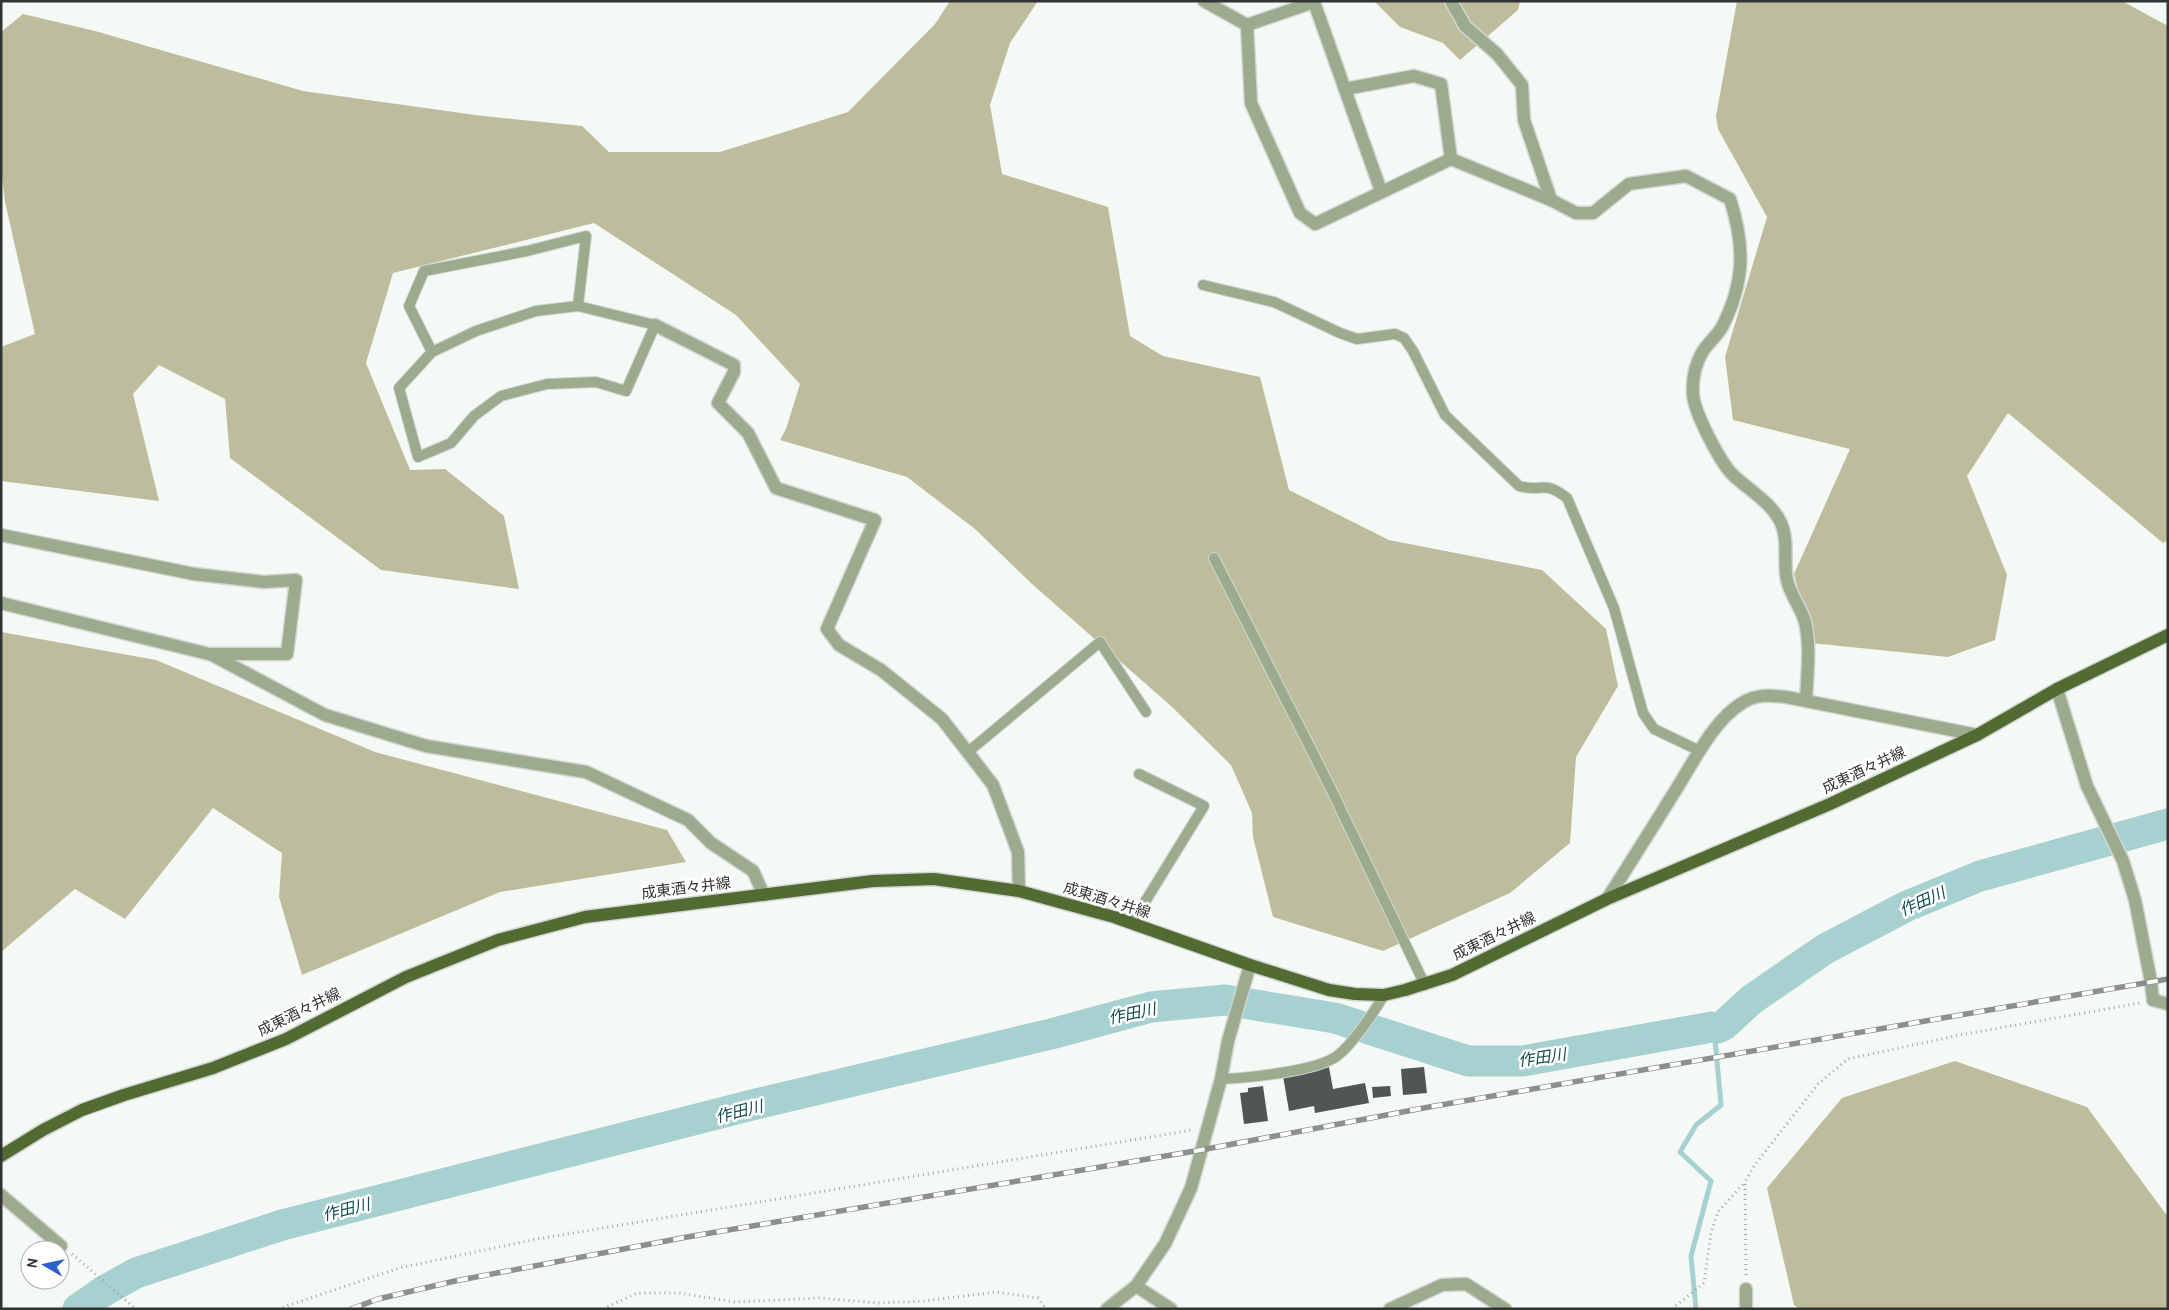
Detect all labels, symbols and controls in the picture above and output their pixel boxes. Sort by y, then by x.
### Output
street label: 成東酒々井線 [1819,743,1909,799]
street label: 成東酒々井線 [640,874,732,904]
street label: 成東酒々井線 [1061,878,1153,924]
water label: 作田川 [1897,883,1951,922]
street label: 成東酒々井線 [1450,908,1539,966]
street label: 成東酒々井線 [255,984,344,1042]
water label: 作田川 [1107,1000,1160,1030]
water label: 作田川 [1517,1045,1569,1072]
water label: 作田川 [714,1097,767,1128]
water label: 作田川 [321,1195,374,1226]
north arrow [20,1240,70,1290]
text: N [24,1257,43,1270]

